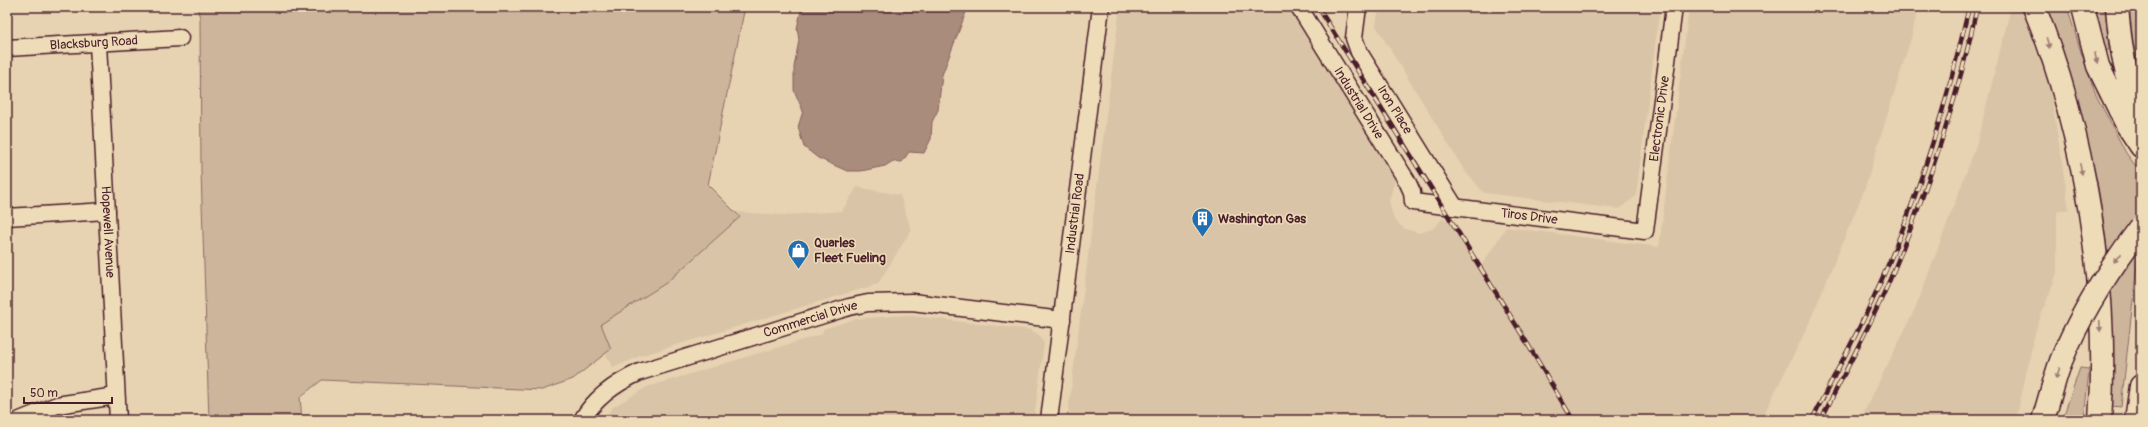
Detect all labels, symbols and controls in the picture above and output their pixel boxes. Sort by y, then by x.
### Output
street label: Blacksburg Road [49,32,138,54]
one-way arrow [2045,38,2051,50]
one-way arrow [2093,53,2099,65]
street label: Industrial Drive [1330,64,1387,142]
street label: Electronic Drive [1646,74,1673,163]
street label: Iron Place [1374,82,1416,138]
one-way arrow [2078,163,2084,175]
street label: Industrial Road [1062,172,1088,255]
street label: Hopewell Avenue [98,185,118,279]
street label: Tiros Drive [1500,205,1559,228]
building icon: Washington Gas [1190,206,1216,239]
place label: Washington Gas [1218,211,1306,227]
place label: Quarles Fleet Fueling [814,235,886,266]
shop icon: Quarles Fleet Fueling [786,237,812,270]
one-way arrow [2113,253,2121,263]
street label: Commercial Drive [761,297,859,341]
one-way arrow [2097,320,2104,332]
one-way arrow [2055,367,2061,379]
scale bar [24,379,112,405]
text: 50 m [30,386,58,401]

